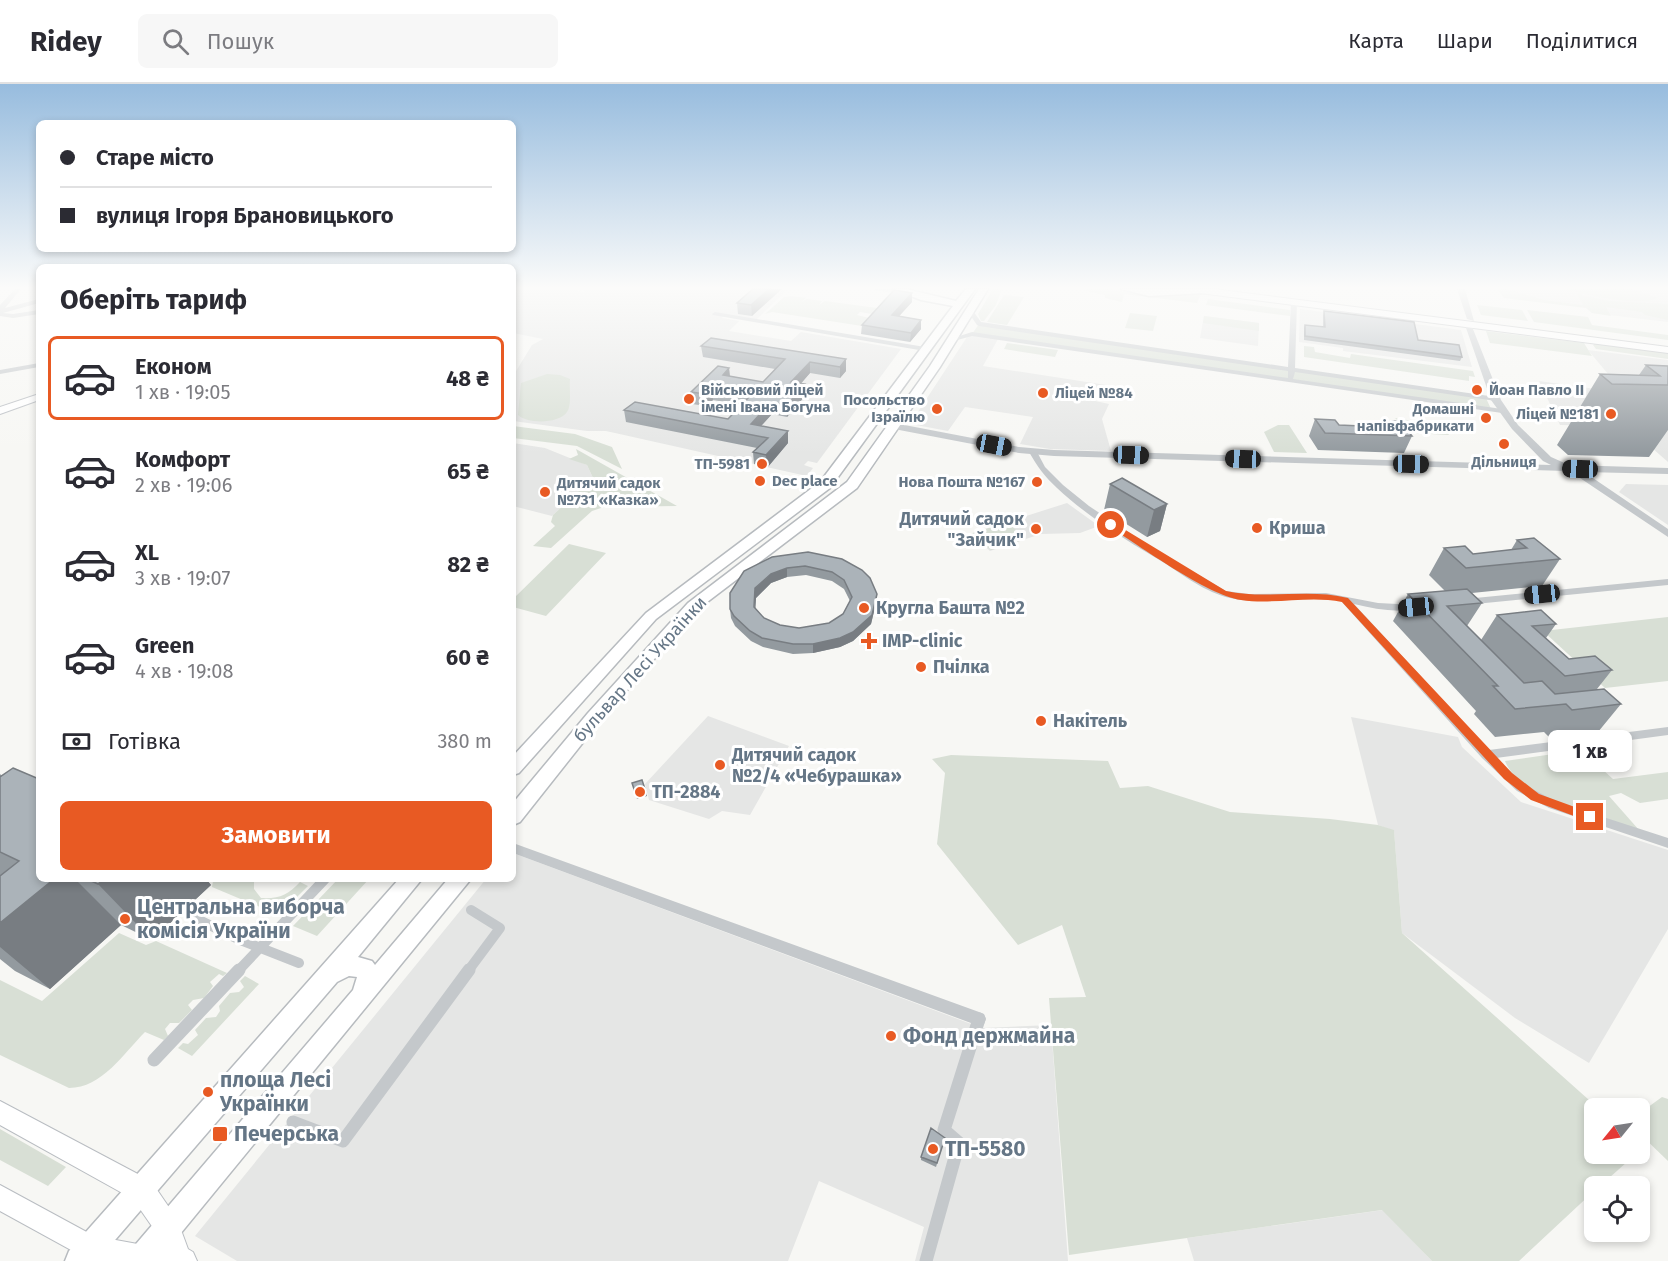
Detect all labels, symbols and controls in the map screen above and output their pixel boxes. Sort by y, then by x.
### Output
search box [138,14,558,68]
text: Ridey [30,25,102,58]
icon: search [159,25,192,58]
text: Пошук [207,28,274,55]
text: Карта [1348,28,1404,54]
text: Шари [1437,28,1493,54]
text: Поділитися [1526,28,1638,54]
text: Старе місто [96,144,214,171]
text: вулиця Ігоря Брановицького [96,202,394,229]
text: Оберіть тариф [60,284,247,316]
icon: car [63,351,117,405]
text: Економ [135,353,212,380]
text: 48 ₴ [446,365,489,392]
text: 1 хв · 19:05 [135,380,230,404]
place label: Військовий ліцей імені Івана Богуна [701,381,831,416]
place label: Йоан Павло II [1489,381,1584,399]
marker: Йоан Павло II [1470,383,1484,397]
place label: Ліцей №84 [1055,384,1133,402]
marker: Ліцей №84 [1036,386,1050,400]
place label: Посольство Ізраїлю [843,391,925,426]
marker: Військовий ліцей імені Івана Богуна [682,392,696,406]
place label: Домашні напівфабрикати [1357,400,1474,435]
marker: Посольство Ізраїлю [930,402,944,416]
place label: Ліцей №181 [1516,405,1599,423]
marker: Ліцей №181 [1604,407,1618,421]
marker: Домашні напівфабрикати [1479,411,1493,425]
car [975,433,1013,457]
marker: Дільниця [1497,437,1511,451]
icon: car [63,444,117,498]
car [1113,445,1149,465]
text: Комфорт [135,446,230,473]
car [1225,449,1261,469]
place label: Дільниця [1471,453,1536,471]
place label: ТП-5981 [695,455,750,473]
car [1393,455,1429,473]
marker: ТП-5981 [755,457,769,471]
text: 65 ₴ [447,458,489,485]
car [1562,459,1598,479]
place label: Dec place [772,472,838,490]
text: 2 хв · 19:06 [135,473,232,497]
place label: Нова Пошта №167 [899,473,1025,491]
place label: Дитячий садок №731 «Казка» [556,474,661,509]
marker: Dec place [753,474,767,488]
marker: Нова Пошта №167 [1030,475,1044,489]
marker: Дитячий садок №731 «Казка» [538,485,552,499]
place label: Дитячий садок "Зайчик" [899,508,1024,551]
route start [1097,511,1124,538]
place label: Криша [1269,517,1326,539]
marker: Криша [1250,521,1264,535]
marker: Дитячий садок "Зайчик" [1029,522,1043,536]
icon: car [63,537,117,591]
text: XL [135,539,159,566]
text: 82 ₴ [447,551,489,578]
text: 3 хв · 19:07 [135,566,230,590]
car [1523,583,1561,605]
street label: бульвар Лесі Українки [569,592,711,746]
car [1397,596,1435,618]
place label: Кругла Башта №2 [876,597,1025,619]
marker: Кругла Башта №2 [857,601,871,615]
icon: car [63,630,117,684]
place label: IMP-clinic [882,630,963,652]
text: Green [135,632,194,659]
marker: IMP-clinic [860,632,878,650]
text: 60 ₴ [446,644,489,671]
place label: Пчілка [933,656,990,678]
text: 4 хв · 19:08 [135,659,233,683]
marker: Пчілка [914,660,928,674]
place label: Накітель [1053,710,1128,732]
marker: Накітель [1034,714,1048,728]
icon: cash [60,725,93,758]
text: Готівка [108,728,181,755]
text: 380 m [437,729,492,753]
callout: 1 хв [1548,730,1632,772]
text: 1 хв [1572,739,1608,763]
place label: Дитячий садок №2/4 «Чебурашка» [731,744,902,787]
marker: Дитячий садок №2/4 «Чебурашка» [713,758,727,772]
place label: ТП-2884 [652,781,721,803]
marker: ТП-2884 [633,785,647,799]
button: Замовити [60,801,492,870]
route end [1576,803,1603,830]
place label: Центральна виборча комісія України [137,894,345,944]
marker: Центральна виборча комісія України [118,912,132,926]
place label: Фонд держмайна [903,1023,1075,1049]
marker: Фонд держмайна [884,1029,898,1043]
place label: площа Лесі Українки [219,1067,331,1117]
marker: площа Лесі Українки [201,1085,215,1099]
north arrow [1584,1098,1650,1164]
map controls [1584,1098,1650,1242]
place label: Печерська [234,1121,339,1147]
marker: Печерська [211,1125,229,1143]
place label: ТП-5580 [945,1136,1026,1162]
marker: ТП-5580 [926,1142,940,1156]
button: locate [1584,1176,1650,1242]

